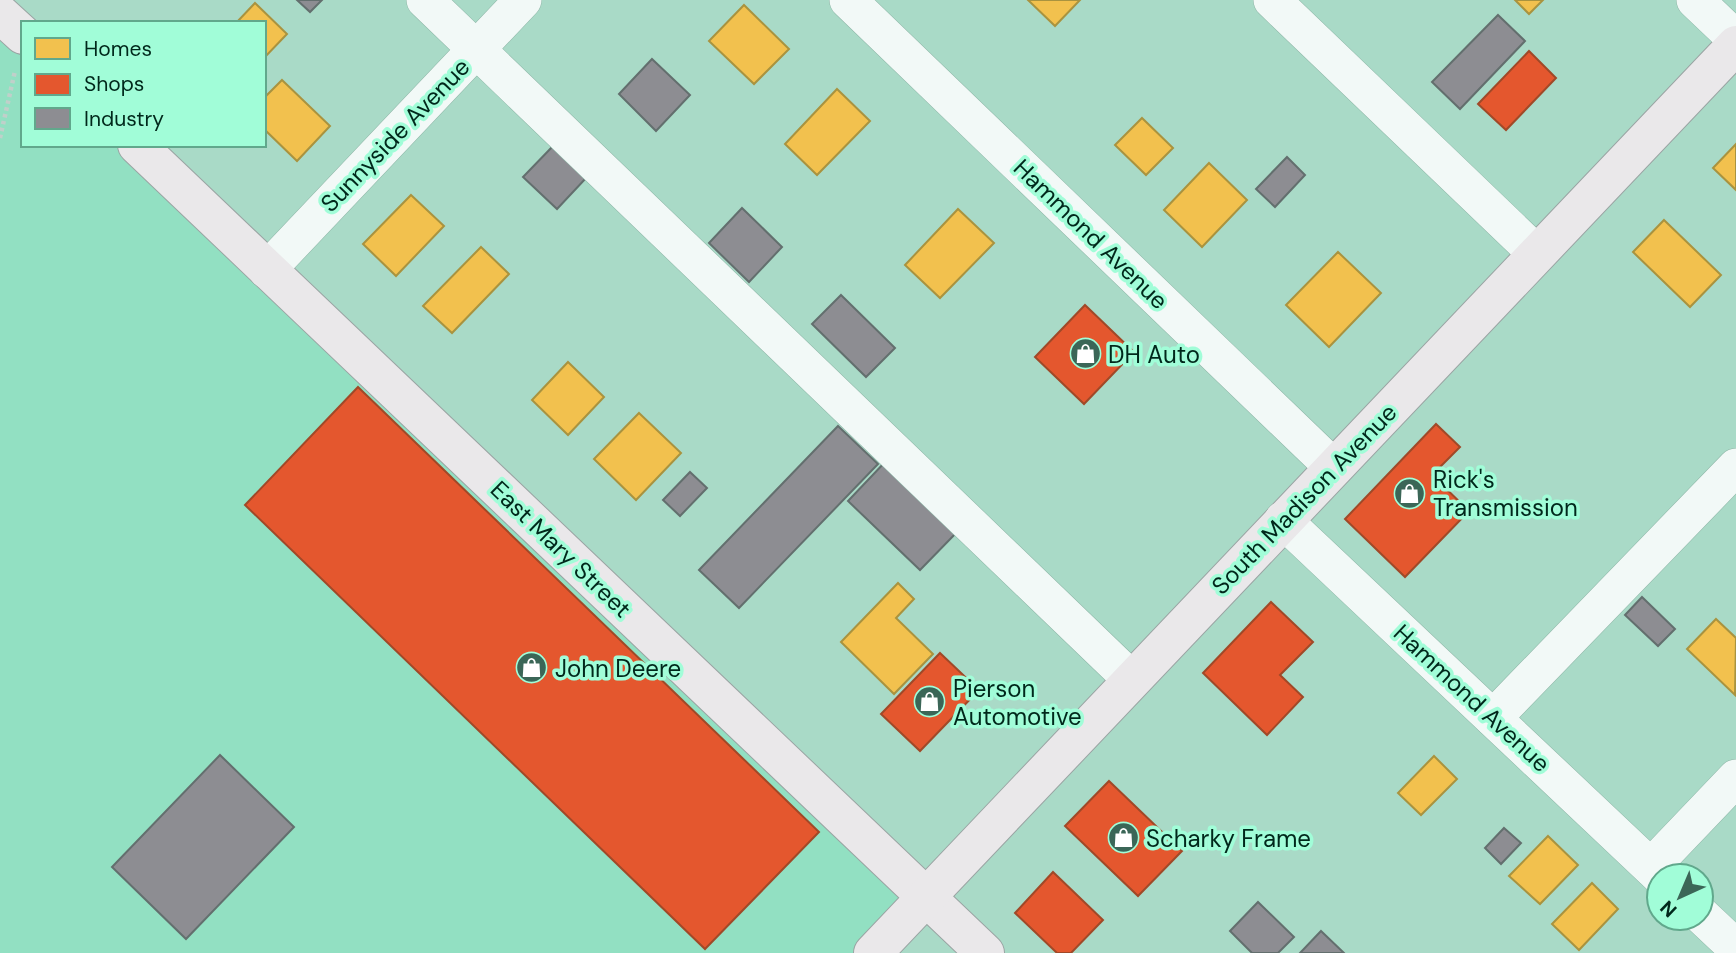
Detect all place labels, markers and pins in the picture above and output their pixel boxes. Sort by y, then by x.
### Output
shop icon: DH Auto [1068,337,1102,371]
place label: DH Auto [1108,339,1200,370]
place label: Rick's Transmission [1433,464,1578,523]
shop icon: Rick's Transmission [1393,476,1427,510]
shop icon: John Deere [515,651,549,685]
place label: John Deere [555,653,681,684]
place label: Pierson Automotive [953,673,1082,732]
shop icon: Pierson Automotive [913,685,947,719]
shop icon: Scharky Frame [1106,821,1140,855]
place label: Scharky Frame [1146,823,1311,854]

